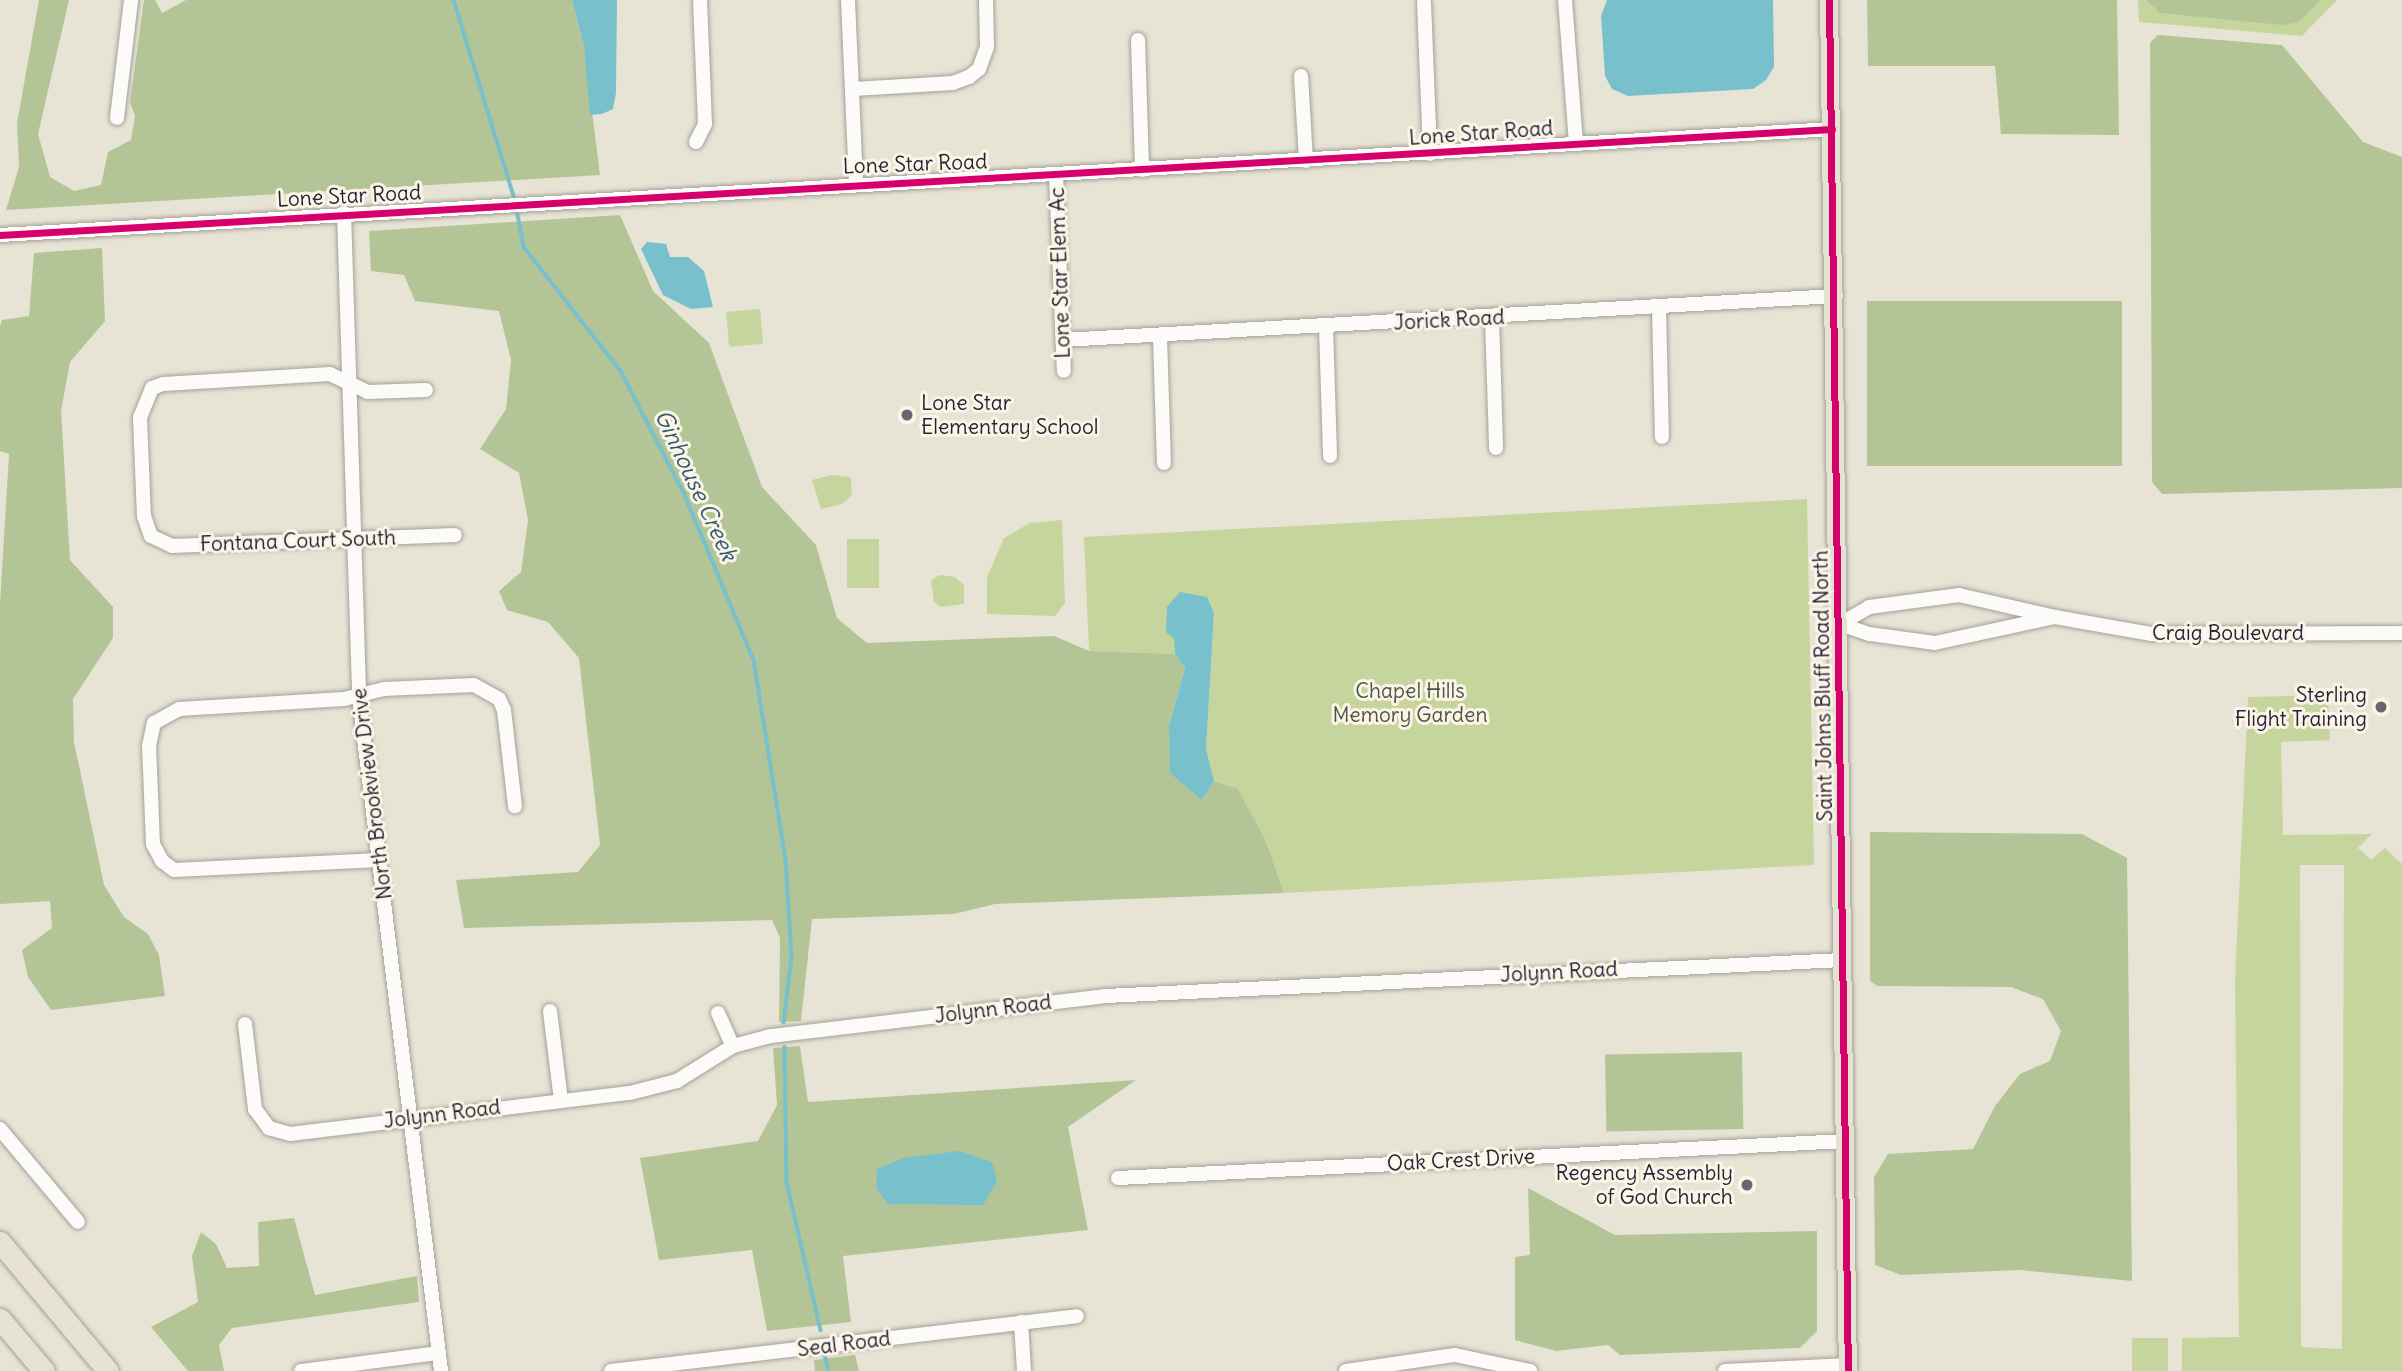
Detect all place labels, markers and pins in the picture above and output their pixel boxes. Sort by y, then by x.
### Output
place label: Lone Star Elementary School [921,390,1098,440]
marker: Lone Star Elementary School [899,407,915,423]
place label: Sterling Flight Training [2235,682,2367,732]
marker: Sterling Flight Training [2373,699,2389,715]
place label: Regency Assembly of God Church [1555,1160,1733,1210]
marker: Regency Assembly of God Church [1739,1177,1755,1193]

